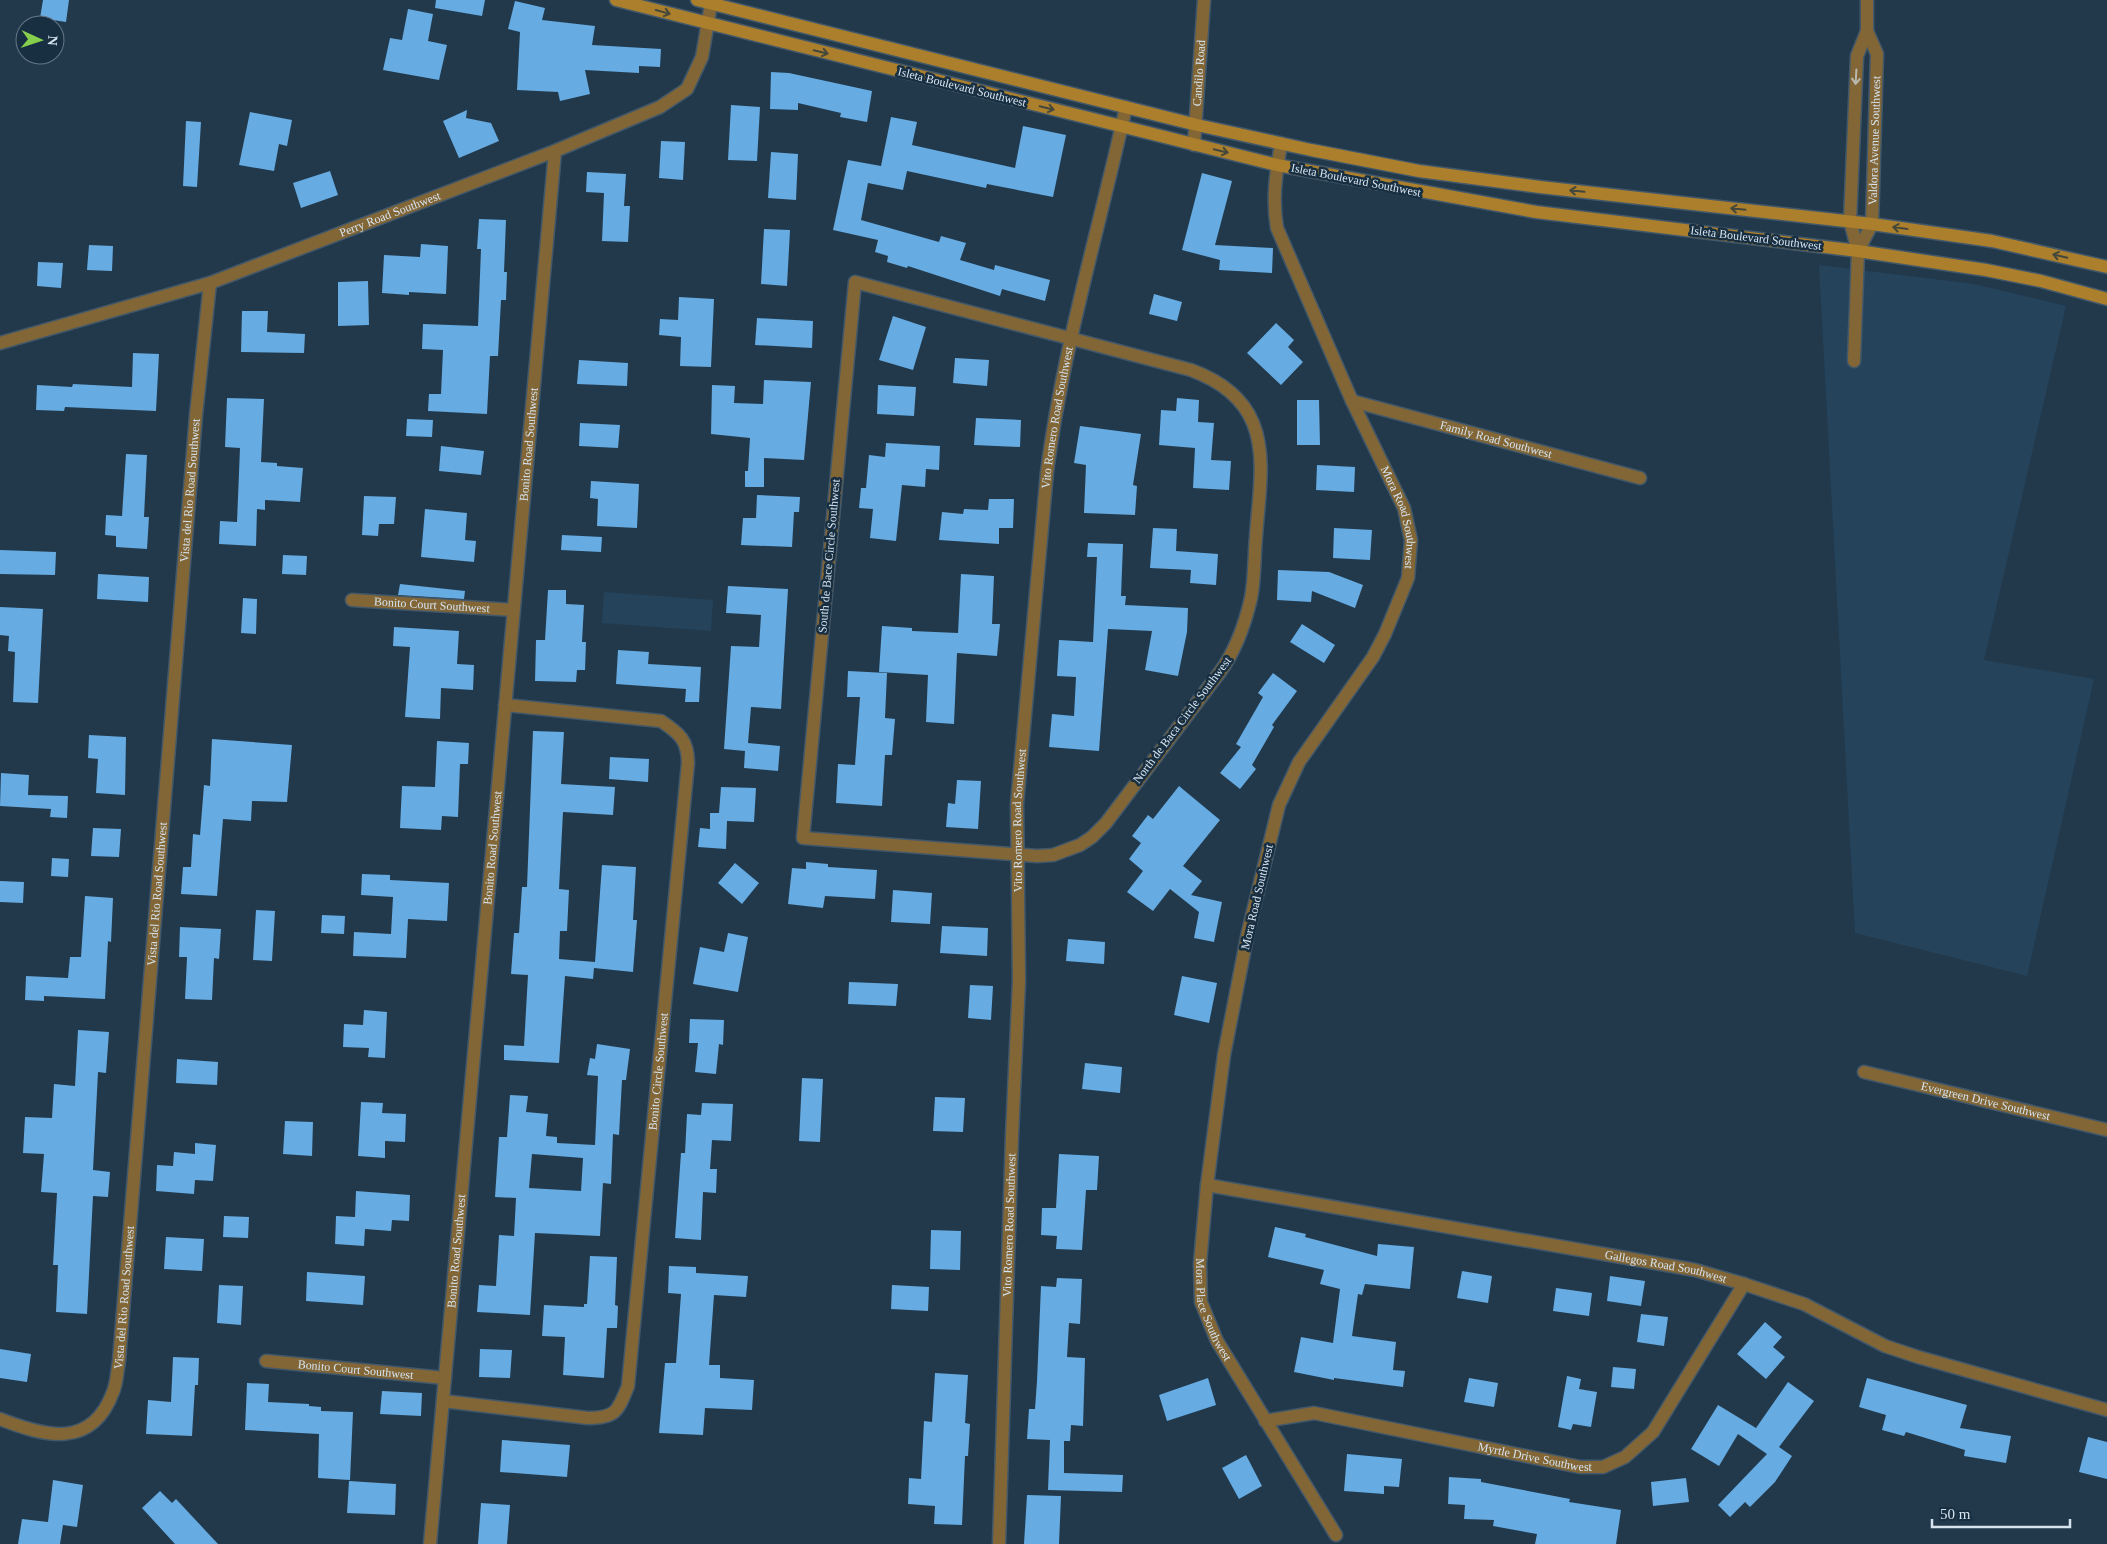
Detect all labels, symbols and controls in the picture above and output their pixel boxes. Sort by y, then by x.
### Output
one-way arrow [655,8,671,18]
north arrow [15,15,65,65]
text: N [45,35,60,46]
street label: Candilo Road [1190,40,1208,107]
one-way arrow [812,48,828,57]
street label: Isleta Boulevard Southwest [896,64,1028,110]
one-way arrow [1851,69,1861,85]
street label: Valdora Avenue Southwest [1866,75,1883,205]
one-way arrow [1038,104,1054,114]
one-way arrow [1213,147,1229,156]
street label: Isleta Boulevard Southwest [1290,161,1423,200]
one-way arrow [1569,186,1585,196]
street label: Perry Road Southwest [337,188,443,240]
one-way arrow [1731,204,1747,214]
one-way arrow [1892,222,1908,232]
street label: Isleta Boulevard Southwest [1690,223,1823,253]
one-way arrow [2052,251,2068,260]
street label: Vito Romero Road Southwest [1039,345,1076,489]
street label: Bonito Road Southwest [517,386,541,502]
street label: Vista del Rio Road Southwest [177,417,203,563]
street label: Family Road Southwest [1438,418,1554,461]
street label: Mora Road Southwest [1378,464,1418,570]
street label: South de Bace Circle Southwest [815,478,843,634]
street label: Bonito Court Southwest [373,594,491,616]
street label: North de Baca Circle Southwest [1130,654,1235,786]
street label: Vito Romero Road Southwest [1010,747,1029,892]
street label: Bonito Road Southwest [480,790,505,905]
street label: Vista del Rio Road Southwest [144,821,170,966]
street label: Mora Road Southwest [1238,842,1276,951]
street label: Bonito Circle Southwest [646,1011,671,1131]
street label: Evergreen Drive Southwest [1920,1079,2052,1123]
street label: Vito Romero Road Southwest [1000,1152,1018,1297]
street label: Bonito Road Southwest [444,1193,468,1309]
street label: Vista del Rio Road Southwest [111,1225,137,1370]
street label: Gallegos Road Southwest [1604,1247,1729,1286]
street label: Mora Place Southwest [1193,1258,1235,1364]
street label: Bonito Court Southwest [297,1357,415,1382]
street label: Myrtle Drive Southwest [1477,1439,1593,1474]
scale bar [1932,1496,2070,1528]
text: 50 m [1940,1506,1971,1522]

